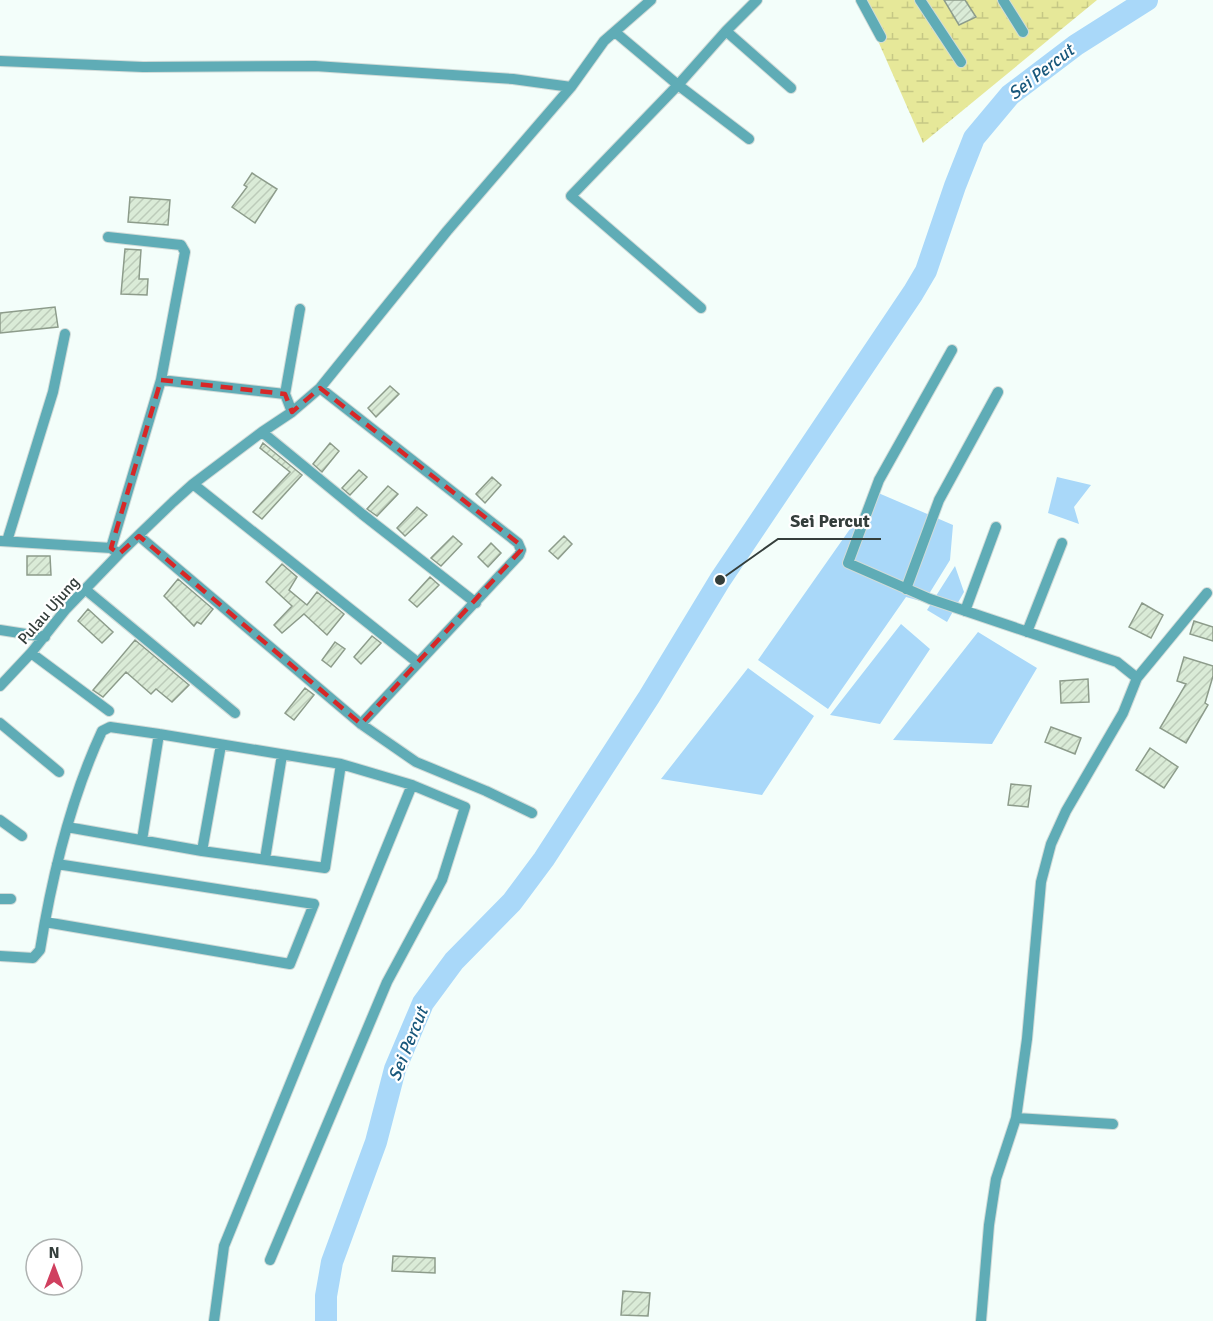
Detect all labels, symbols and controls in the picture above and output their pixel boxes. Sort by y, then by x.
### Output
water label: Sei Percut [1004,38,1080,105]
callout: Sei Percut [778,503,881,539]
text: Sei Percut [790,510,870,532]
street label: Pulau Ujung [14,572,84,649]
water label: Sei Percut [383,1001,434,1084]
north arrow [24,1237,84,1297]
text: N [48,1243,60,1263]

